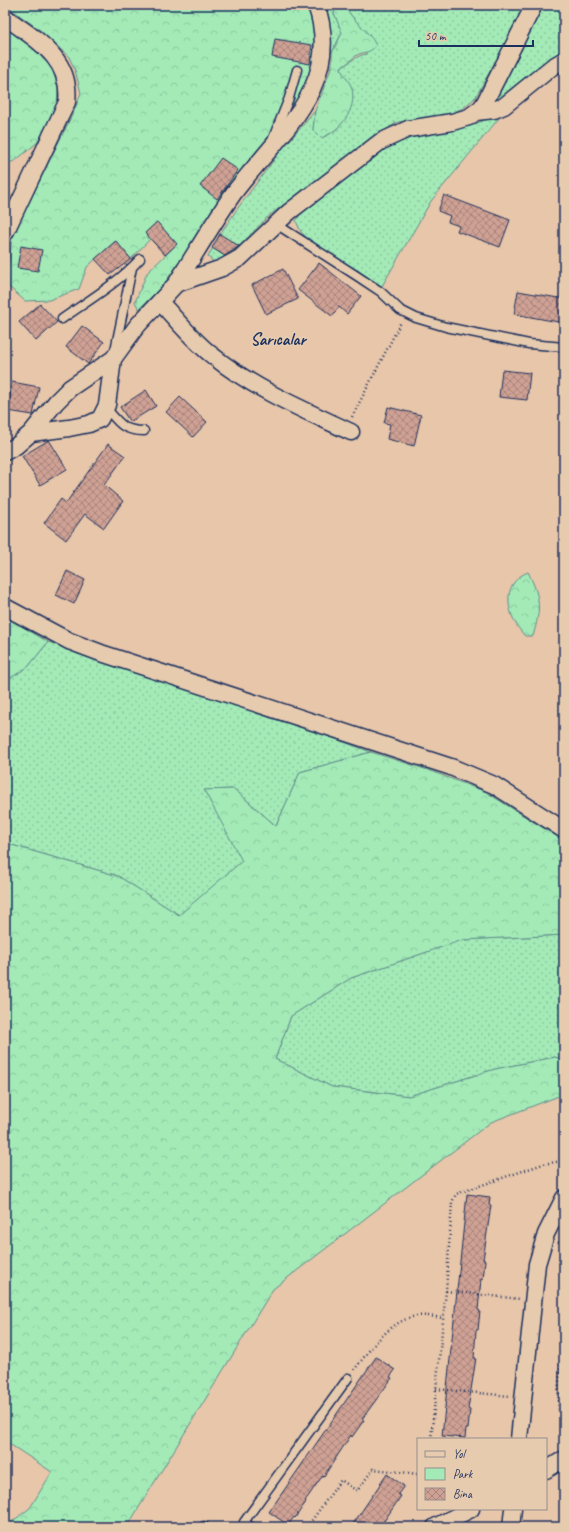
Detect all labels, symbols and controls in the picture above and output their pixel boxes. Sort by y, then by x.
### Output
scale bar [419,22,533,48]
text: 50 m [425,28,447,44]
district label: Sarıcalar [250,329,307,350]
legend [417,1438,547,1510]
text: Yol [453,1446,467,1462]
text: Park [453,1466,474,1482]
text: Bina [453,1486,473,1502]

